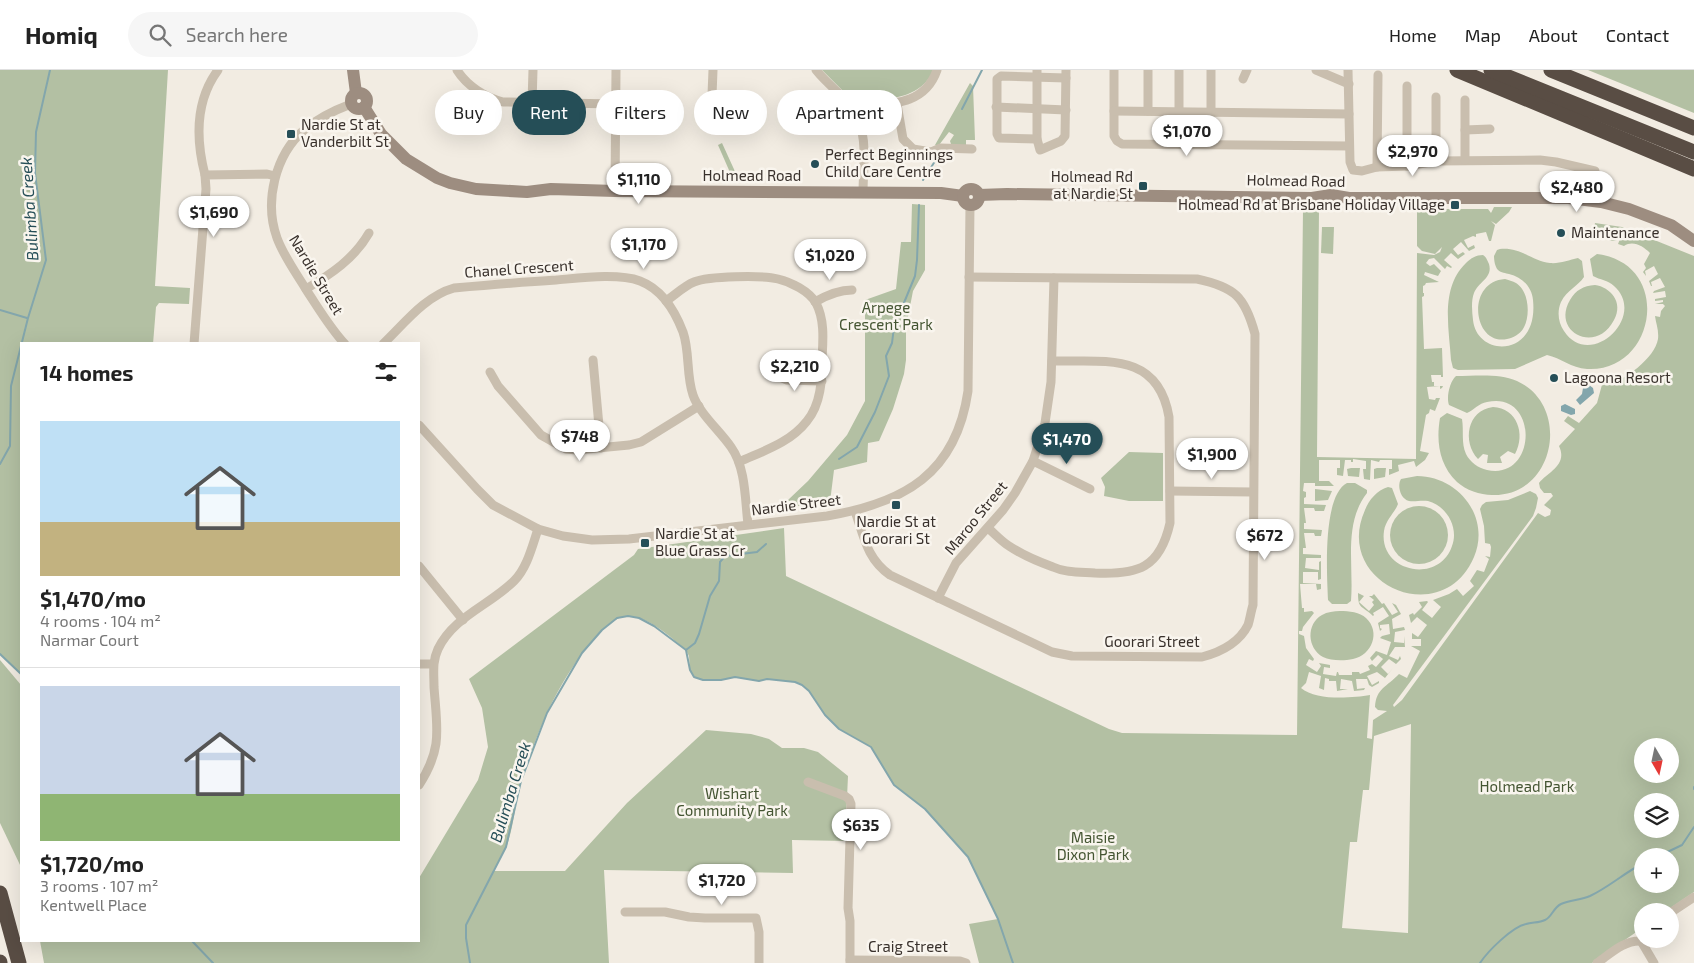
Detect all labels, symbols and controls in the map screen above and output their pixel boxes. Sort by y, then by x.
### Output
search box [128,12,478,57]
text: Homiq [25,20,98,49]
icon: search [146,21,174,49]
text: Search here [186,23,288,46]
text: Home [1389,24,1437,46]
text: Map [1465,24,1501,46]
text: About [1529,24,1578,46]
text: Contact [1606,24,1669,46]
chip: Buy [435,90,502,135]
chip: Rent [512,90,586,135]
chip: Filters [596,90,684,135]
chip: New [694,90,767,135]
chip: Apartment [777,90,902,135]
pin: $1,070 [1146,114,1228,157]
place label: Nardie St at Vanderbilt St [301,115,389,150]
text: $1,070 [1163,121,1211,140]
marker: Nardie St at Vanderbilt St [285,128,297,140]
pin: $2,970 [1372,134,1454,177]
text: $2,970 [1388,141,1438,160]
place label: Perfect Beginnings Child Care Centre [825,145,953,180]
water label: Bulimba Creek [15,156,42,262]
marker: Perfect Beginnings Child Care Centre [809,158,821,170]
pin: $1,110 [598,162,680,205]
street label: Holmead Road [703,166,801,184]
place label: Holmead Rd at Nardie St [1051,167,1133,202]
text: $1,110 [617,169,661,188]
street label: Holmead Road [1246,170,1346,190]
pin: $2,480 [1536,170,1618,213]
text: $2,480 [1551,177,1603,196]
marker: Holmead Rd at Nardie St [1137,180,1149,192]
place label: Holmead Rd at Brisbane Holiday Village [1178,195,1445,213]
pin: $1,690 [173,196,255,238]
marker: Holmead Rd at Brisbane Holiday Village [1449,199,1461,211]
text: $1,690 [189,202,239,221]
place label: Maintenance [1571,223,1660,241]
marker: Maintenance [1555,227,1567,239]
pin: $1,170 [603,228,685,270]
street label: Nardie Street [286,231,348,318]
text: $1,170 [622,234,666,253]
pin: $1,020 [789,238,871,281]
text: $1,020 [805,245,855,264]
street label: Chanel Crescent [464,255,574,281]
park label: Arpege Crescent Park [839,298,933,333]
pin: $2,210 [754,350,836,392]
text: $2,210 [771,356,819,375]
icon: filters [372,358,400,386]
text: 14 homes [40,360,134,385]
place label: Lagoona Resort [1564,368,1671,386]
marker: Lagoona Resort [1548,372,1560,384]
pin: $748 [550,420,610,462]
pin: $1,470 [1026,422,1108,465]
text: $748 [561,426,599,445]
text: $1,470 [1043,429,1091,448]
pin: $1,900 [1171,438,1253,480]
text: $1,900 [1187,444,1237,463]
icon: home [175,453,265,543]
street label: Maroo Street [940,477,1010,558]
street label: Nardie Street [750,490,842,518]
marker: Nardie St at Goorari St [890,499,902,511]
place label: Nardie St at Goorari St [856,512,936,547]
pin: $672 [1235,518,1295,561]
place label: Nardie St at Blue Grass Cr [655,524,746,559]
text: $672 [1247,525,1283,544]
marker: Nardie St at Blue Grass Cr [639,537,651,549]
text: $1,470/mo [40,586,146,611]
text: 4 rooms · 104 m² [40,611,161,630]
text: Narmar Court [40,630,139,649]
street label: Goorari Street [1104,632,1200,650]
icon: home [175,719,265,809]
north arrow [1634,738,1679,782]
map controls [1634,738,1679,948]
water label: Bulimba Creek [485,739,534,844]
park label: Holmead Park [1479,777,1575,795]
park label: Wishart Community Park [676,784,788,819]
button: layers [1634,793,1679,838]
pin: $635 [831,808,891,851]
text: $635 [843,815,879,834]
park label: Maisie Dixon Park [1057,828,1130,863]
button: + [1634,848,1679,893]
text: $1,720/mo [40,851,144,876]
pin: $1,720 [681,864,763,906]
text: $1,720 [698,870,746,889]
text: 3 rooms · 107 m² [40,876,158,895]
text: Kentwell Place [40,895,147,914]
button: − [1634,903,1679,948]
street label: Craig Street [868,937,948,955]

